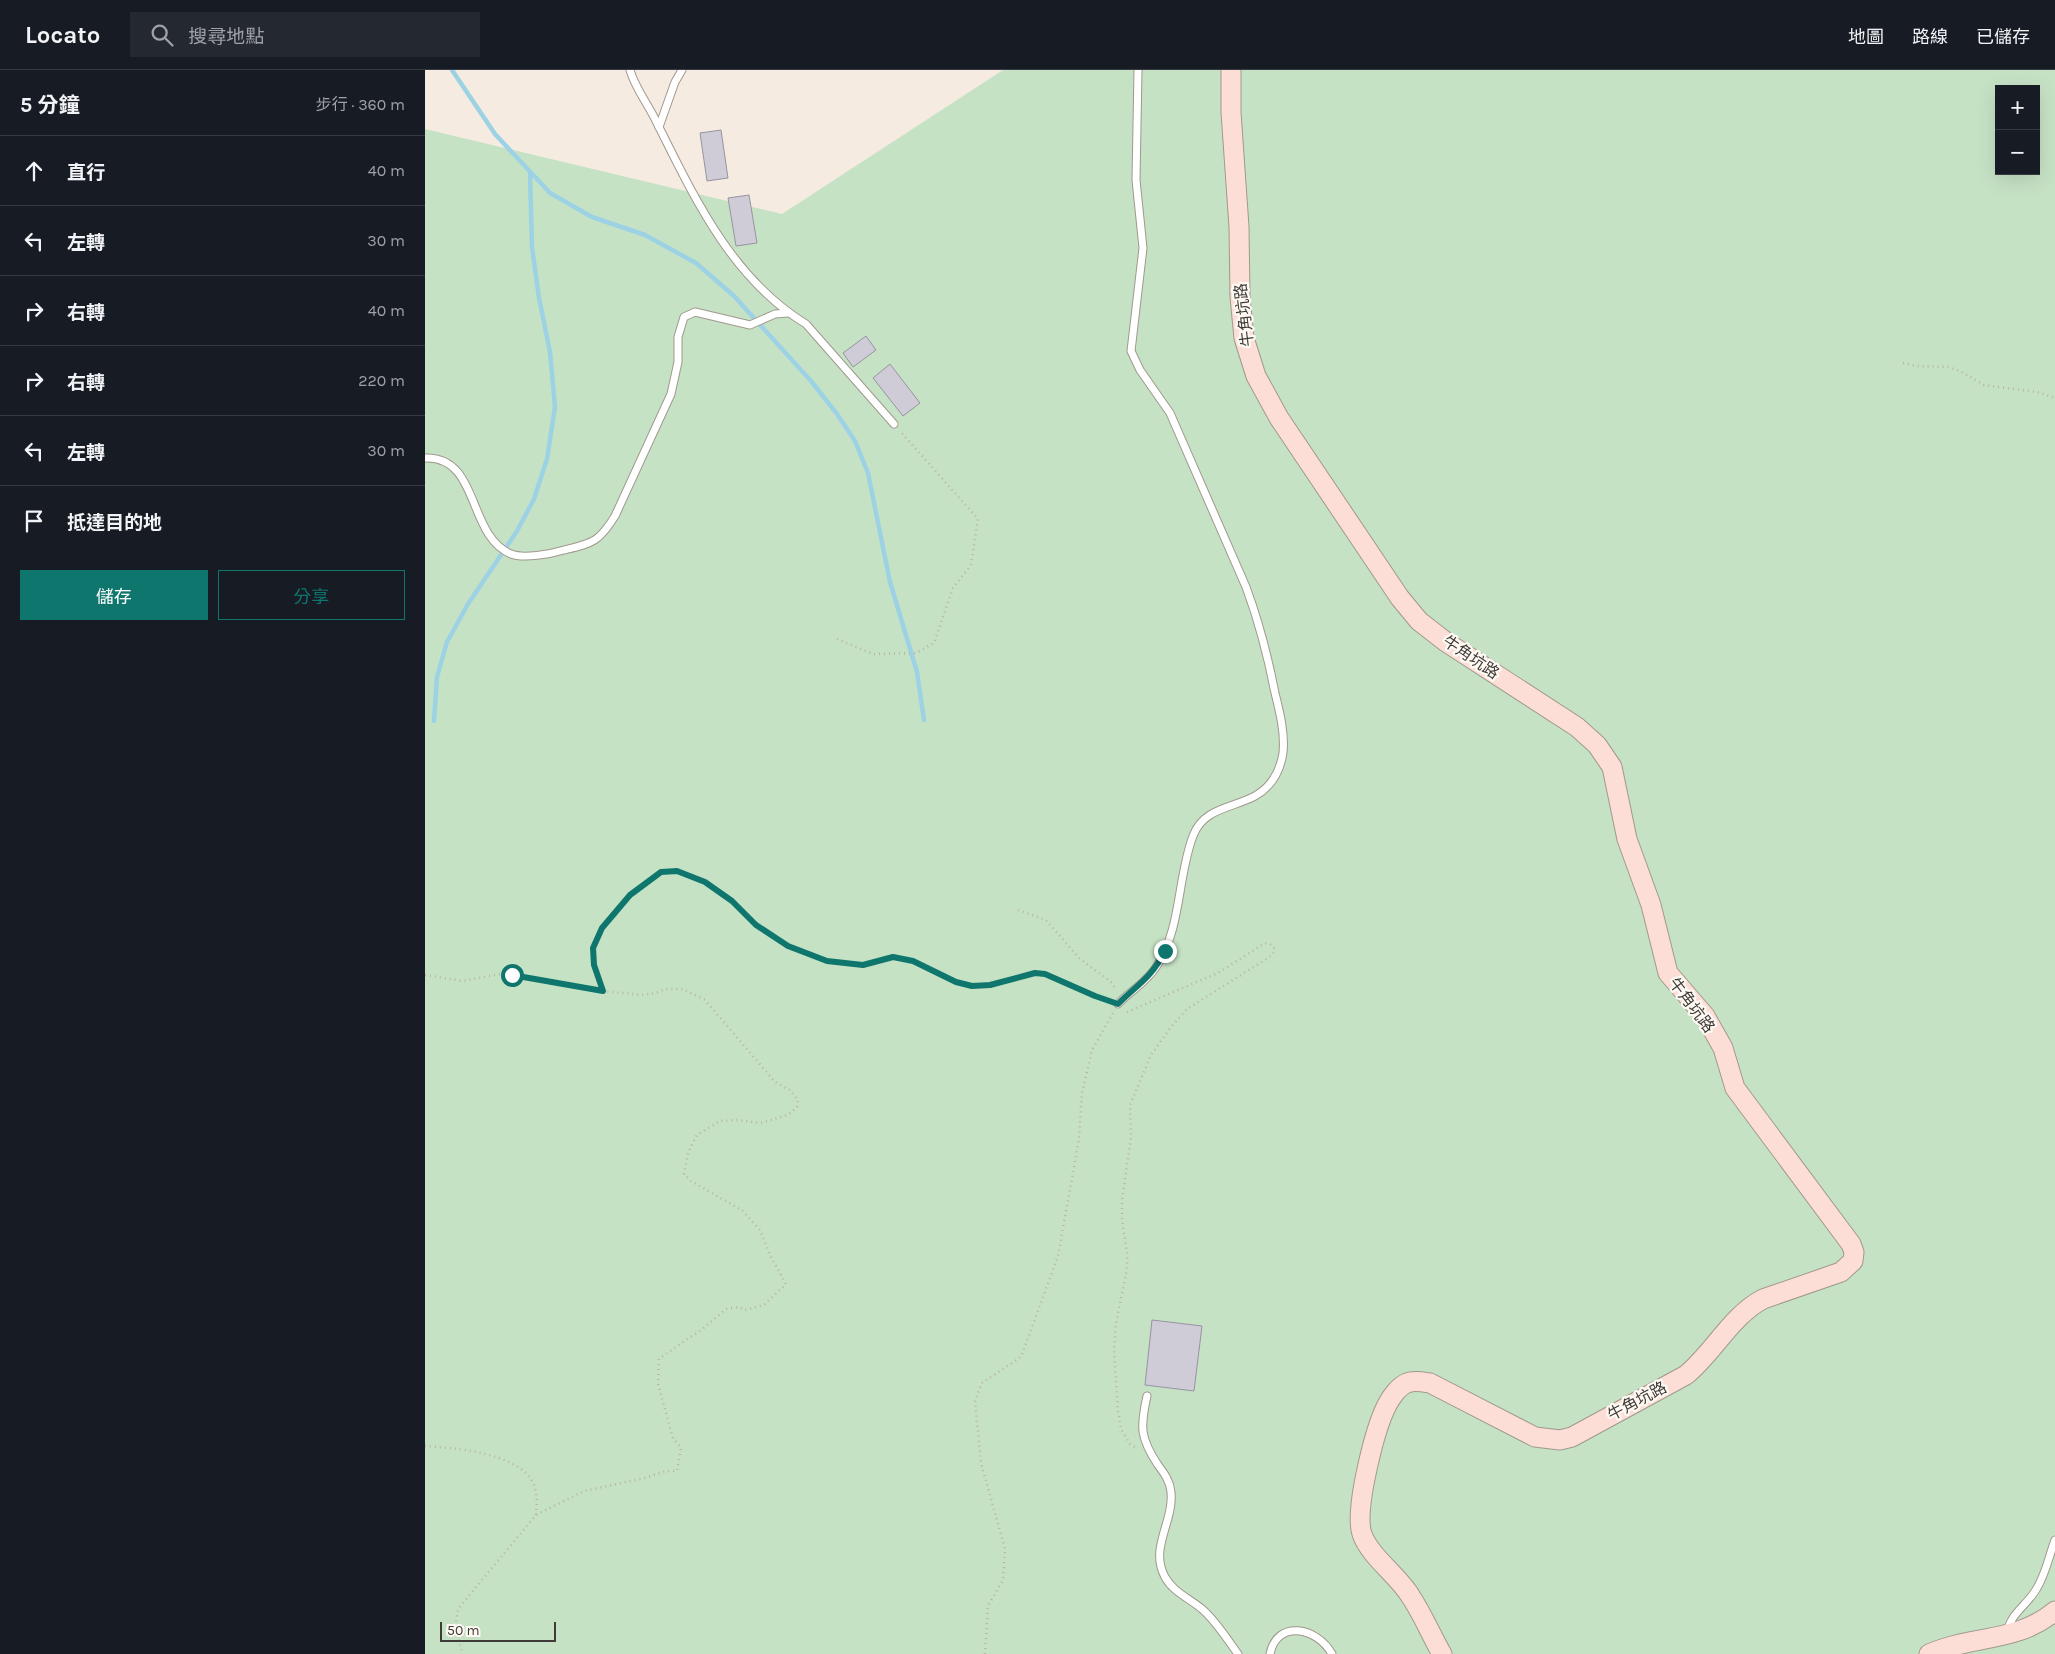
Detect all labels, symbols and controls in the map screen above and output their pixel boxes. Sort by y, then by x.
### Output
search box [130,12,480,57]
text: Locato [25,21,100,49]
icon: search [148,21,176,49]
text: 搜尋地點 [188,26,264,48]
text: 地圖 [1848,26,1884,48]
text: 路線 [1912,26,1948,48]
text: 已儲存 [1976,26,2030,48]
map controls [1995,85,2040,175]
button: + [1995,85,2040,130]
text: 5 分鐘 [20,93,80,117]
text: 步行 · 360 m [316,95,405,114]
button: − [1995,130,2040,175]
icon: ahead [20,157,48,185]
text: 40 m [368,161,405,180]
text: 直行 [67,162,105,184]
icon: left [20,227,48,255]
text: 30 m [367,231,405,250]
text: 左轉 [67,232,105,254]
street label: 牛角坑路 [1231,282,1257,348]
icon: right [20,297,48,325]
text: 40 m [368,301,405,320]
text: 右轉 [67,302,105,324]
icon: right [20,367,48,395]
text: 220 m [358,371,405,390]
text: 右轉 [67,372,105,394]
icon: left [20,437,48,465]
text: 30 m [367,441,405,460]
text: 左轉 [67,442,105,464]
icon: arrive [20,507,48,535]
text: 抵達目的地 [67,512,162,534]
button: 儲存 [20,570,208,620]
button: 分享 [218,570,405,620]
street label: 牛角坑路 [1439,631,1503,683]
route end [1154,940,1177,963]
route start [501,964,524,987]
street label: 牛角坑路 [1665,974,1719,1036]
street label: 牛角坑路 [1604,1378,1670,1424]
scale bar [440,1619,556,1642]
text: 50 m [447,1622,480,1639]

